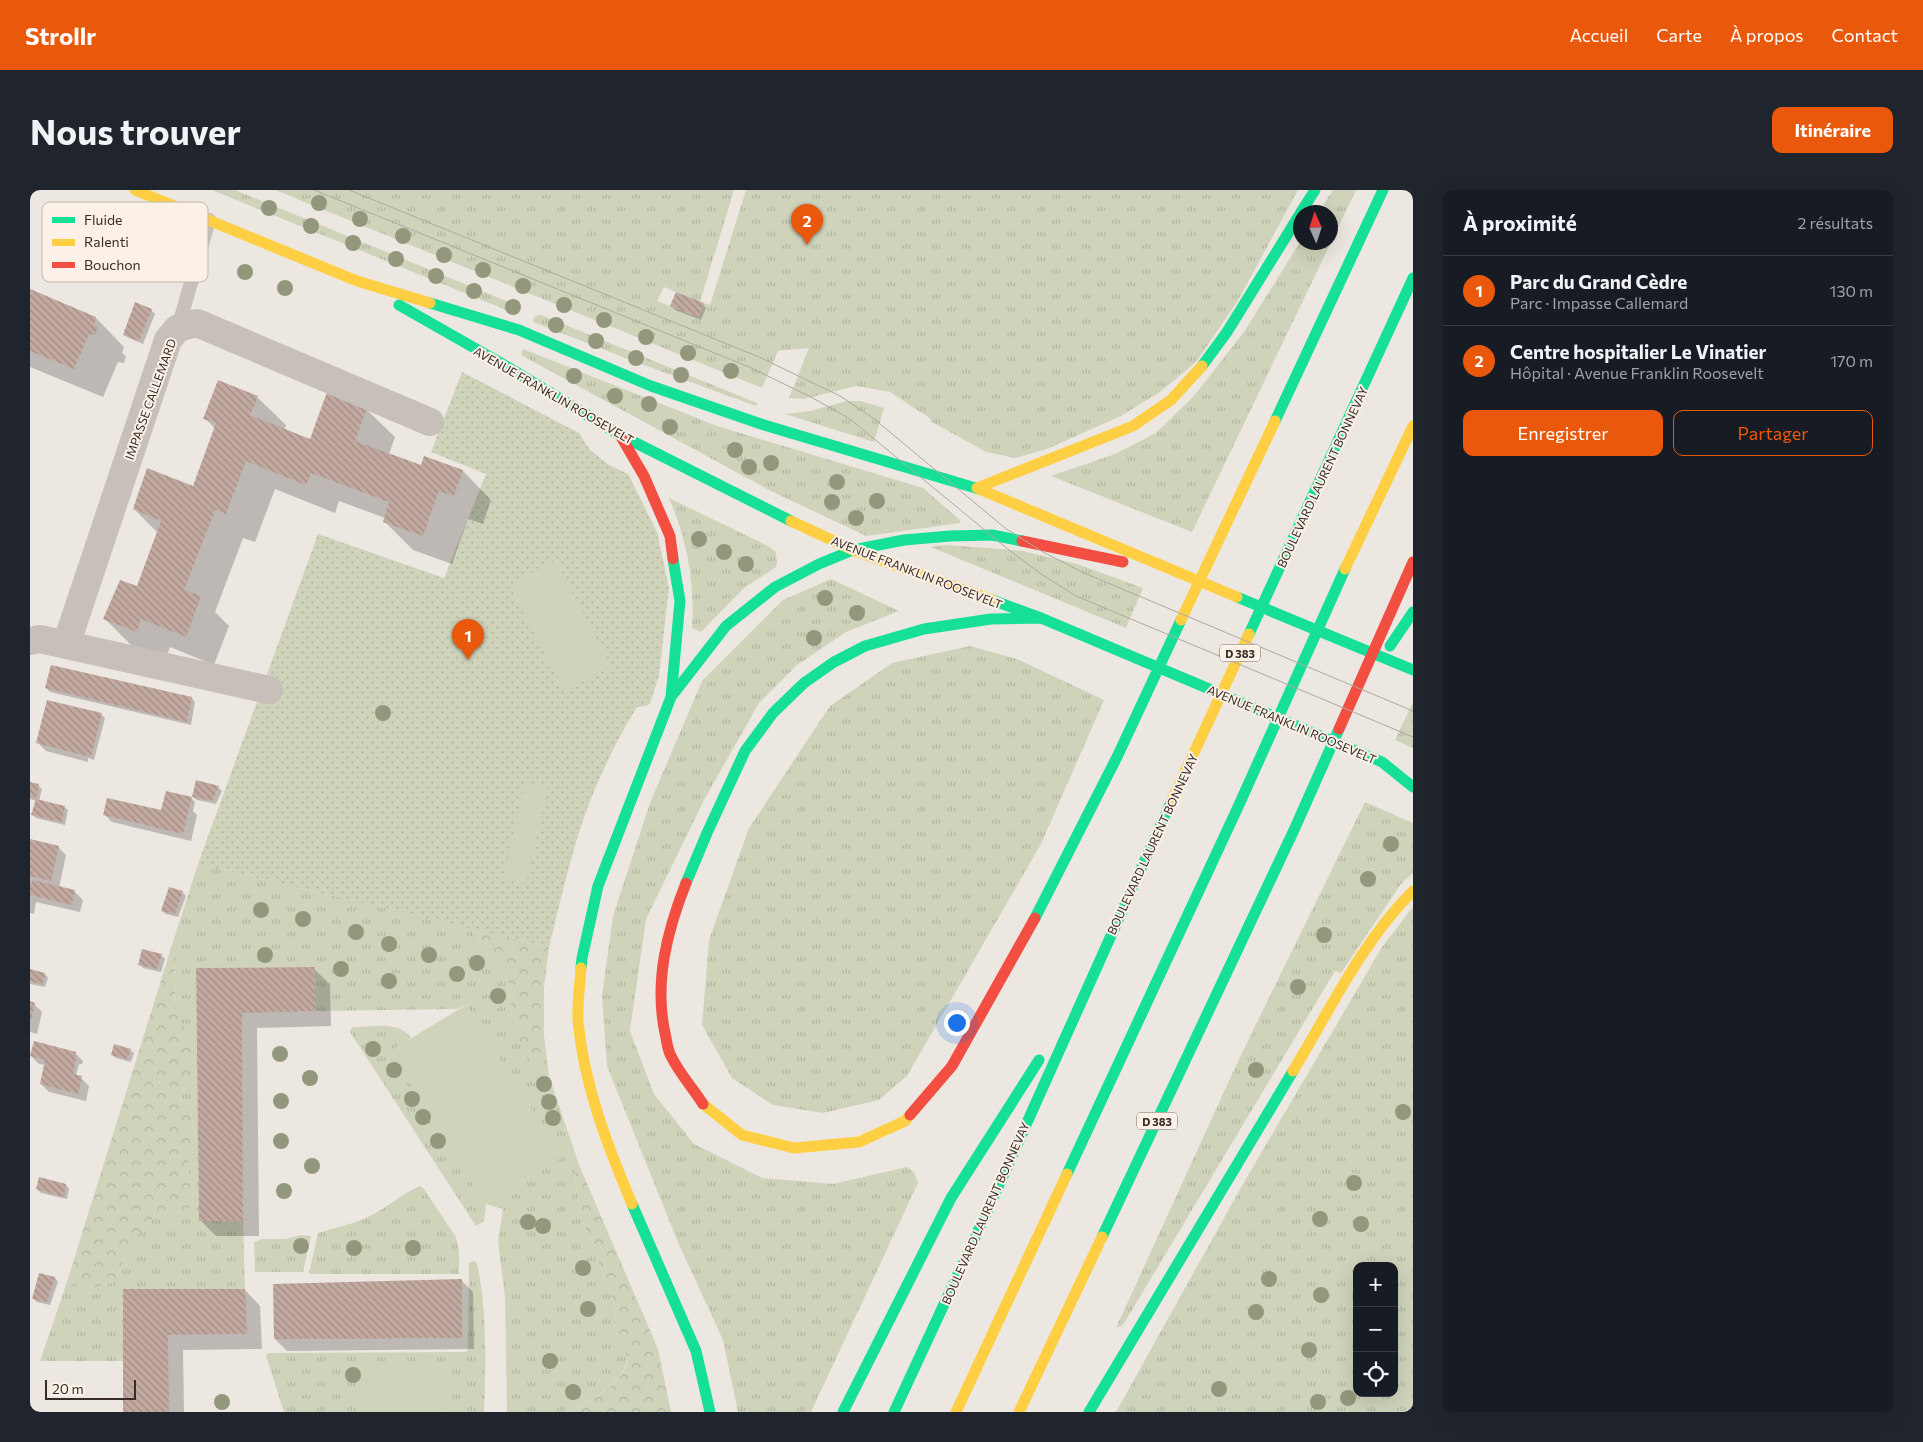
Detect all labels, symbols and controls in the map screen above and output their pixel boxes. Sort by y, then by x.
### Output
text: Strollr [25,21,96,50]
text: Accueil [1570,24,1628,46]
text: Carte [1656,24,1702,46]
text: À propos [1730,24,1804,46]
text: Contact [1832,24,1898,46]
button: Itinéraire [1772,107,1893,153]
text: Nous trouver [30,109,241,152]
legend [42,202,208,282]
pin: 2 [791,204,823,245]
north arrow [1293,205,1338,250]
text: À proximité [1463,210,1577,235]
text: Fluide [84,211,122,228]
text: 2 résultats [1797,213,1873,232]
text: Ralenti [84,233,129,250]
text: Bouchon [84,256,141,273]
text: Parc du Grand Cèdre [1510,270,1687,293]
text: 1 [1475,281,1483,300]
text: 130 m [1830,281,1873,300]
text: Parc · Impasse Callemard [1510,293,1688,312]
street label: IMPASSE CALLEMARD [122,337,178,461]
text: Centre hospitalier Le Vinatier [1510,340,1766,363]
street label: AVENUE FRANKLIN ROOSEVELT [472,343,637,447]
text: 2 [1474,351,1484,370]
text: 170 m [1830,351,1873,370]
text: Hôpital · Avenue Franklin Roosevelt [1510,363,1764,382]
street label: BOULEVARD LAURENT BONNEVAY [1274,384,1370,570]
button: Enregistrer [1463,410,1663,456]
button: Partager [1673,410,1873,456]
street label: AVENUE FRANKLIN ROOSEVELT [829,533,1005,611]
pin: 1 [452,619,484,660]
road number: D 383 [1220,644,1260,662]
street label: AVENUE FRANKLIN ROOSEVELT [1205,682,1379,766]
street label: BOULEVARD LAURENT BONNEVAY [1104,751,1200,937]
your location [944,1010,970,1036]
road number: D 383 [1137,1112,1177,1129]
street label: BOULEVARD LAURENT BONNEVAY [938,1120,1032,1306]
map controls [1353,1262,1398,1397]
button: + [1353,1262,1398,1307]
button: − [1353,1307,1398,1352]
button: locate [1353,1352,1398,1397]
scale bar [45,1377,136,1400]
text: 20 m [52,1380,84,1397]

